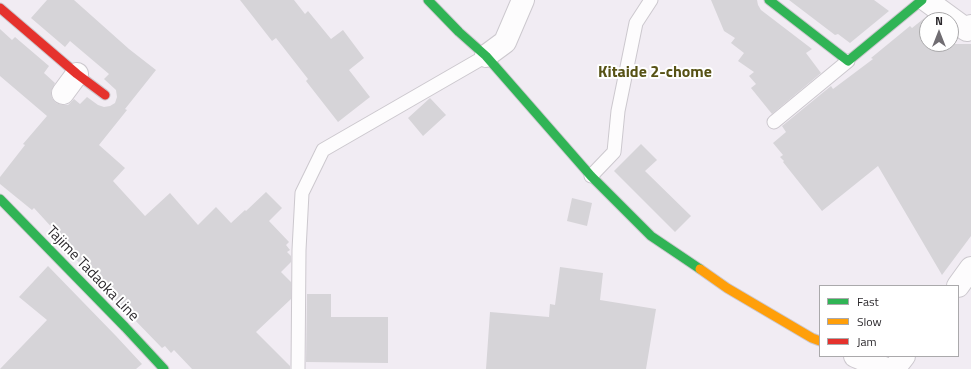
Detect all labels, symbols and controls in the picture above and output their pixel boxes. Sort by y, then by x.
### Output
north arrow [919,12,959,52]
text: N [935,13,943,29]
district label: Kitaide 2-chome [598,63,712,83]
street label: Tajime Tadaoka Line [42,223,142,325]
legend [819,285,959,357]
text: Fast [857,292,879,311]
text: Slow [857,312,882,331]
text: Jam [857,332,877,351]

